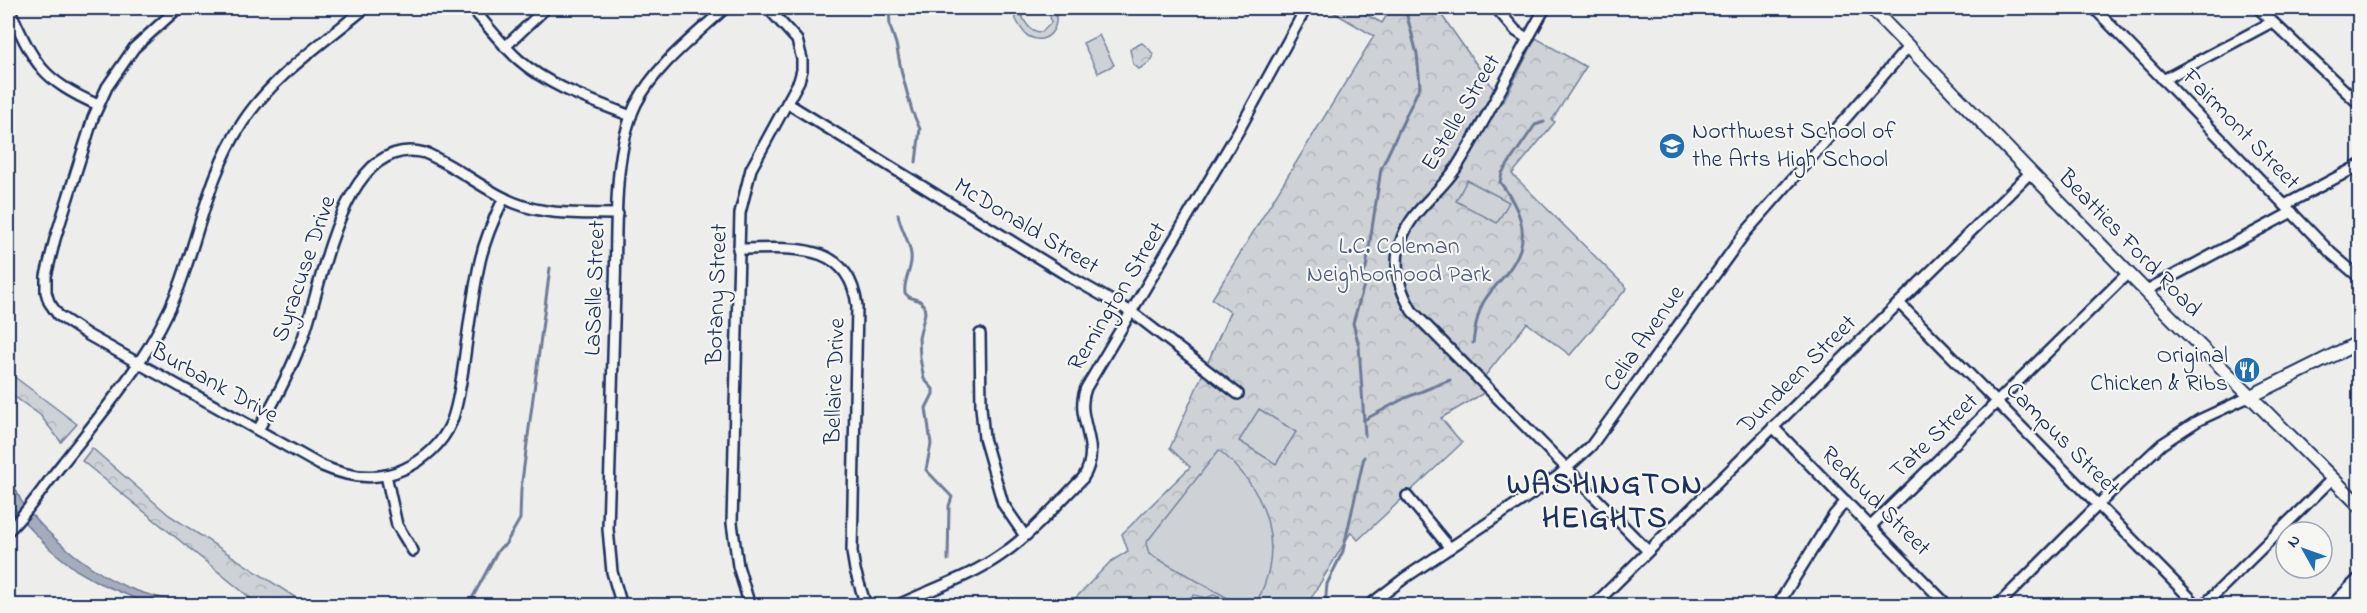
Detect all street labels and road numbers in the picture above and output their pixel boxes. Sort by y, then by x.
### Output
street label: Estelle Street [1413,48,1511,178]
street label: Fairmont Street [2172,60,2307,199]
street label: Beatties Ford Road [2048,161,2209,326]
street label: McDonald Street [947,170,1105,284]
street label: Syracuse Drive [264,191,347,347]
street label: Remington Street [1060,216,1176,378]
street label: LaSalle Street [576,220,616,356]
street label: Botany Street [698,223,739,366]
street label: Celia Avenue [1595,278,1695,399]
street label: Dundeen Street [1730,307,1866,443]
street label: Bellaire Drive [816,317,856,446]
street label: Burbank Drive [143,334,285,434]
street label: Campus Street [1997,375,2127,505]
street label: Tate Street [1883,386,1987,488]
street label: Redbud Street [1812,439,1938,565]

